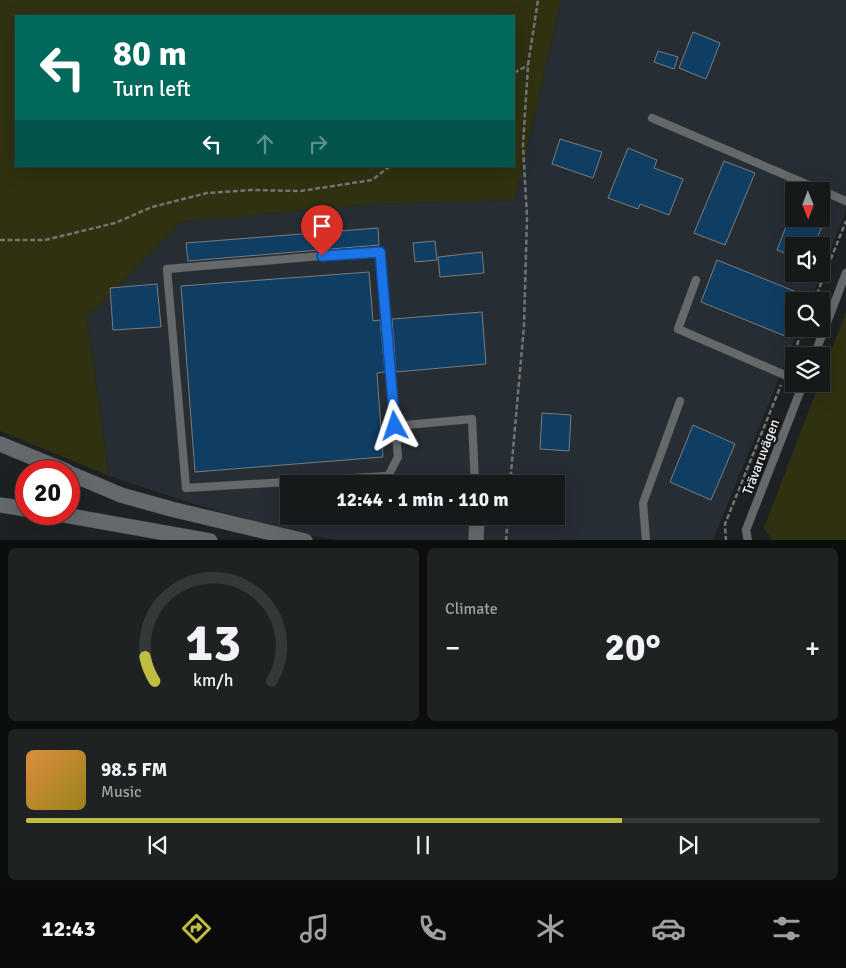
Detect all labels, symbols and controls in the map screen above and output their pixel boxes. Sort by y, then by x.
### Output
text: 80 m [113,32,187,75]
icon: left [30,35,95,100]
text: Turn left [113,75,191,102]
icon: left [198,130,226,158]
icon: ahead [251,130,279,158]
icon: right [304,130,332,158]
north arrow [785,182,830,228]
map controls [785,182,830,392]
pin [301,205,343,256]
icon: arrive [308,212,336,240]
button: sound [785,237,830,282]
button: search [785,292,830,337]
button: layers [785,347,830,392]
position arrow [368,399,420,451]
street label: Trävaruvägen [739,417,783,497]
speed limit sign: 20 [15,460,80,525]
text: 12:44 · 1 min · 110 m [336,488,509,512]
text: Climate [445,599,498,619]
text: 13 [185,611,242,675]
text: 20° [604,624,661,671]
text: − [445,631,460,665]
text: + [805,631,820,665]
text: km/h [193,669,234,691]
text: 98.5 FM [101,758,167,782]
text: Music [101,782,142,802]
icon: previous [144,831,172,859]
icon: pause [409,831,437,859]
icon: next [674,831,702,859]
icon: directions [179,911,214,946]
icon: music [297,911,332,946]
icon: phone [415,911,450,946]
icon: climate [533,911,568,946]
icon: car [651,911,686,946]
icon: filters [769,911,804,946]
text: 12:43 [42,915,96,942]

